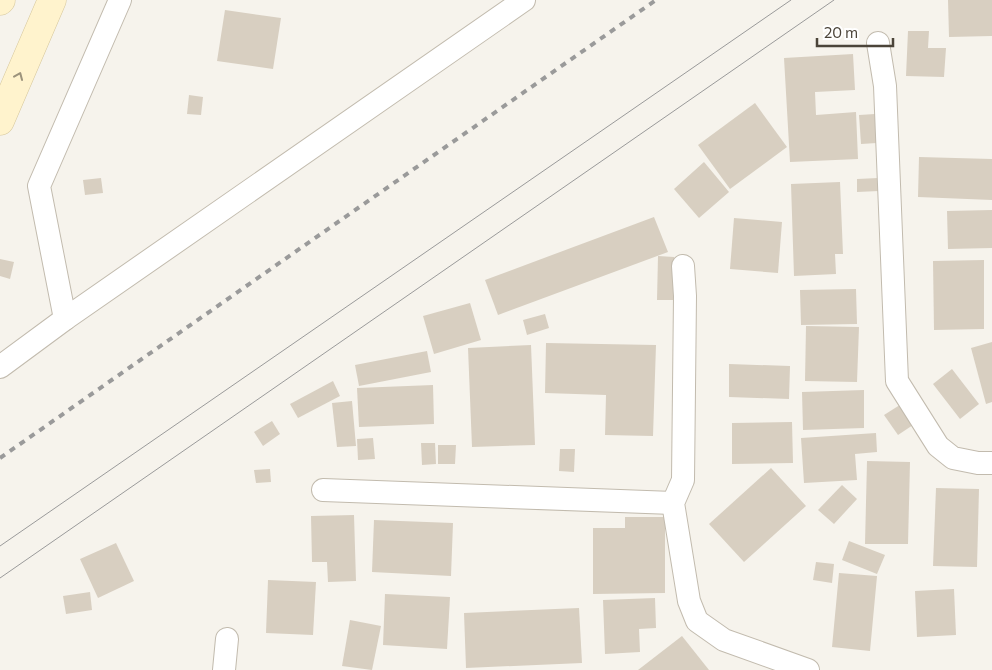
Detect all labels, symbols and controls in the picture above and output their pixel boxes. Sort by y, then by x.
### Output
scale bar [817,15,893,47]
text: 20 m [824,23,858,41]
one-way arrow [13,72,24,81]

